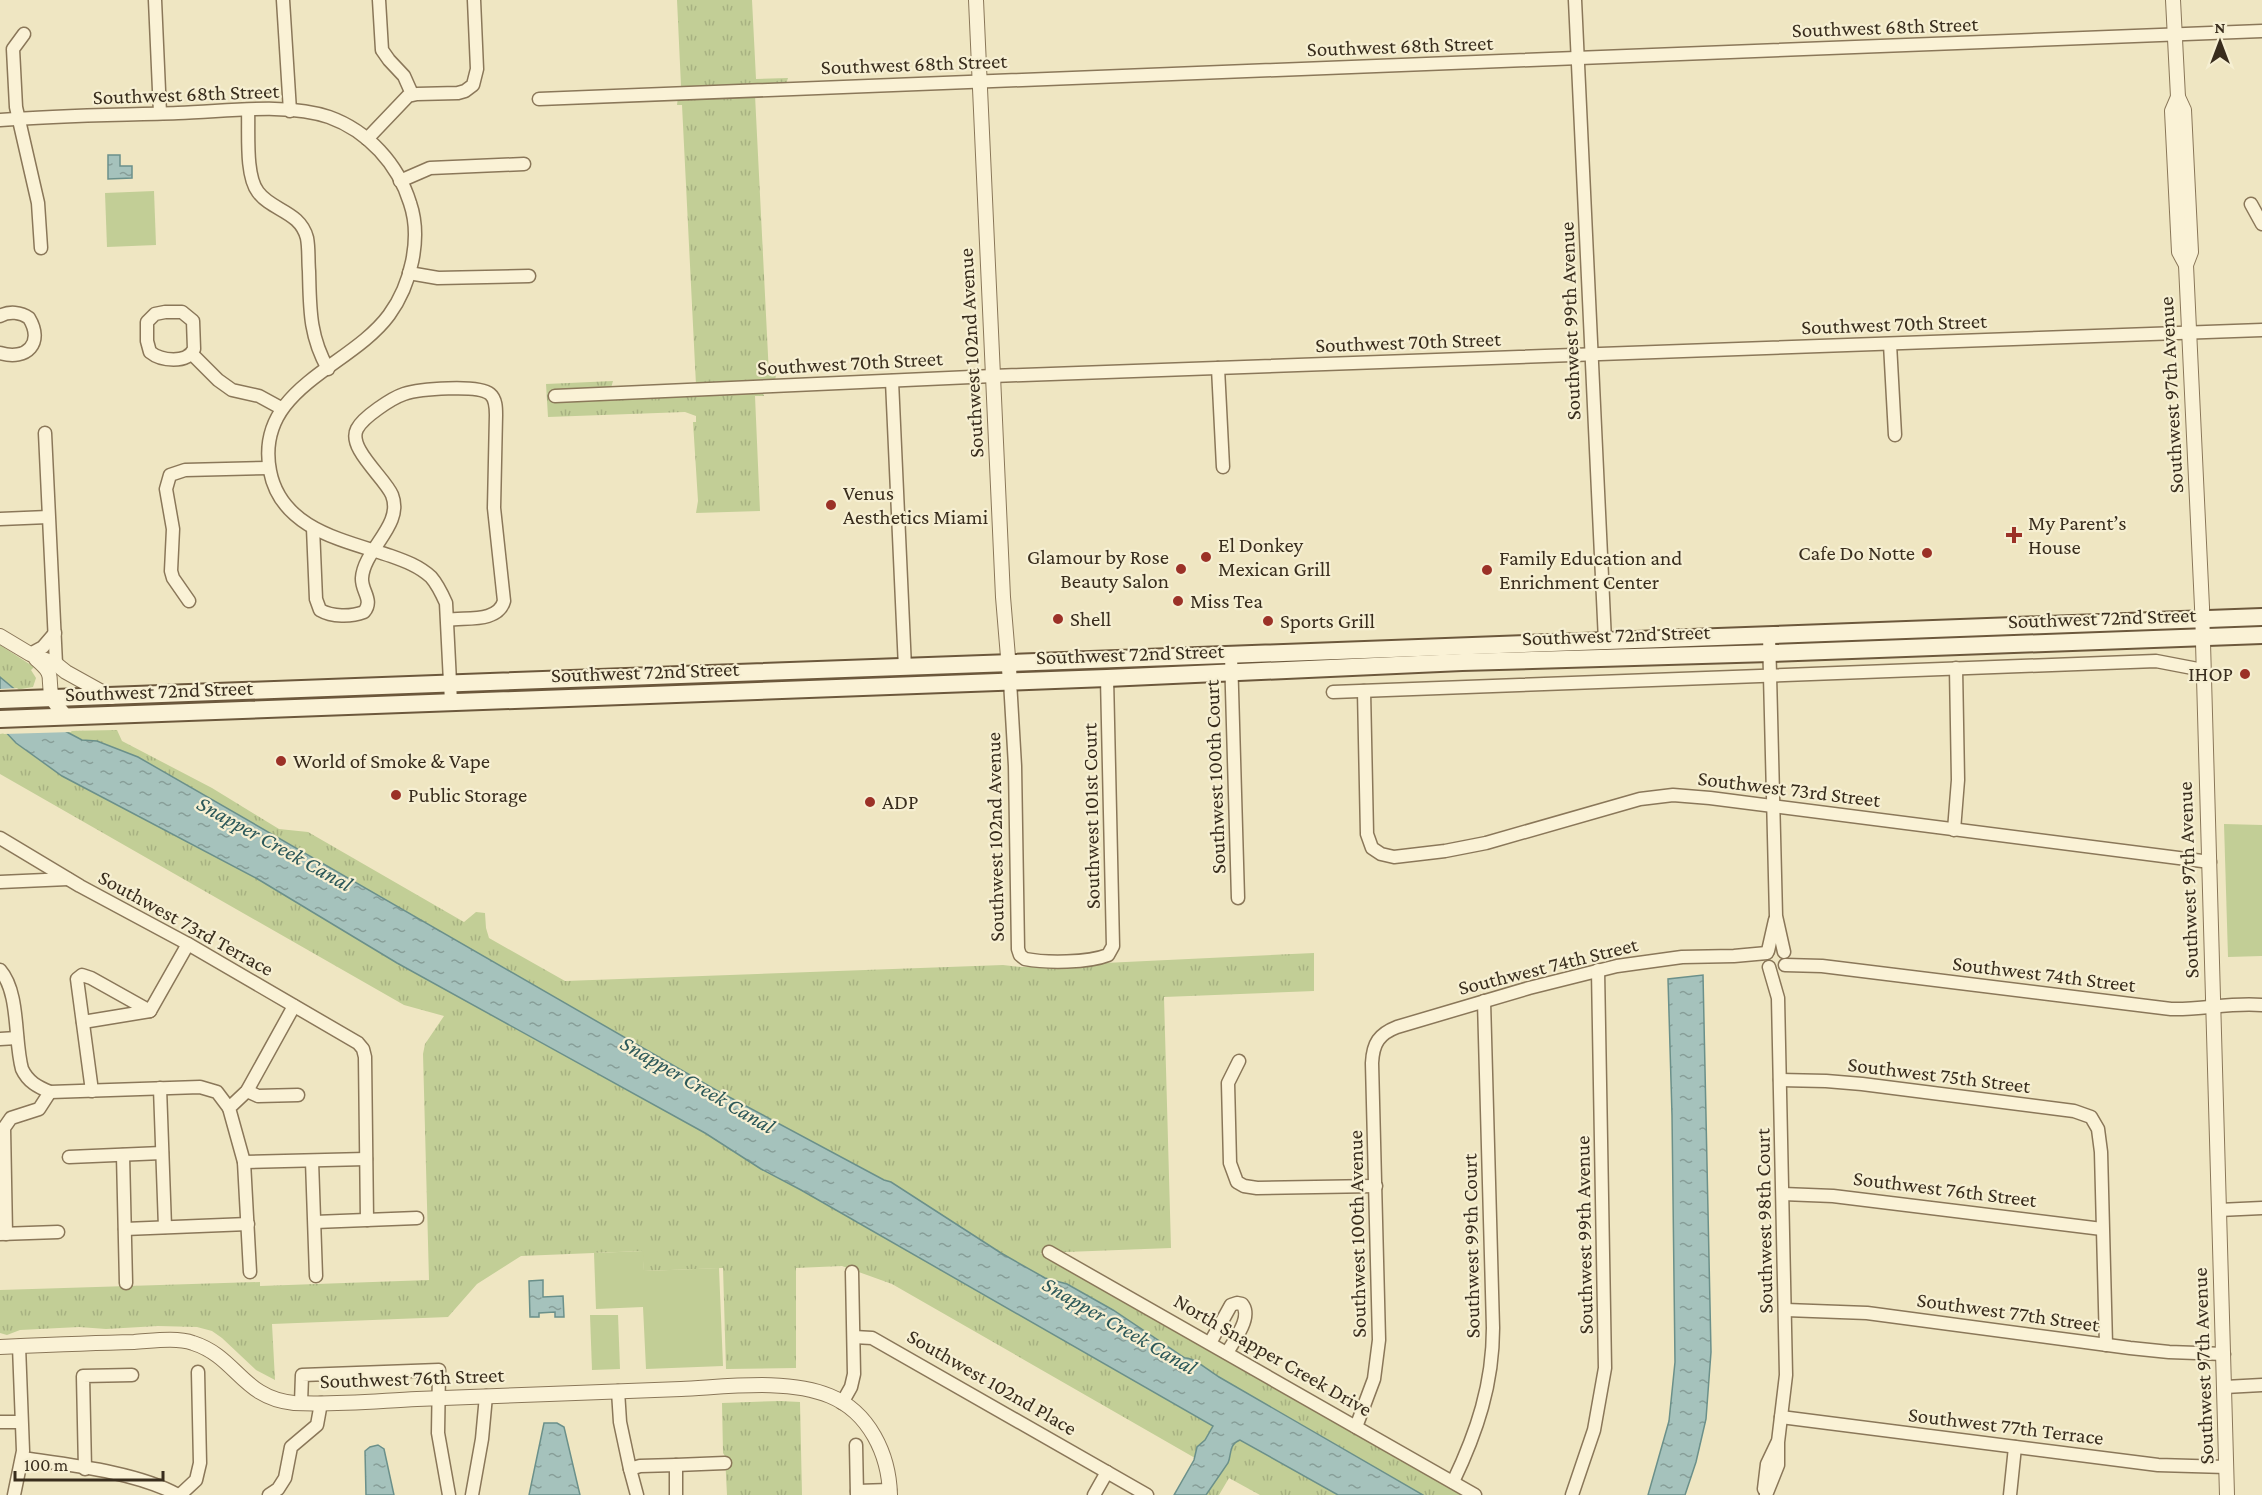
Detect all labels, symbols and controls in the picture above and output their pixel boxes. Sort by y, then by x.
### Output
street label: Southwest 68th Street [1791,12,1980,42]
north arrow [2190,12,2250,72]
text: N [2215,19,2226,36]
street label: Southwest 68th Street [1306,31,1495,61]
street label: Southwest 68th Street [820,49,1009,79]
street label: Southwest 68th Street [92,79,281,109]
street label: Southwest 99th Avenue [1555,221,1585,421]
street label: Southwest 102nd Avenue [954,248,988,458]
street label: Southwest 97th Avenue [2154,296,2188,494]
street label: Southwest 70th Street [1801,309,1988,339]
street label: Southwest 70th Street [1315,327,1502,357]
street label: Southwest 70th Street [757,346,944,380]
place label: Venus Aesthetics Miami [843,481,989,529]
marker: Venus Aesthetics Miami [824,498,838,512]
place label: My Parent’s House [2028,511,2127,559]
marker: My Parent’s House [2005,526,2023,544]
place label: El Donkey Mexican Grill [1218,533,1331,581]
place label: Cafe Do Notte [1798,541,1915,565]
place label: Glamour by Rose Beauty Salon [1027,545,1169,593]
place label: Family Education and Enrichment Center [1499,546,1682,594]
marker: Cafe Do Notte [1920,546,1934,560]
marker: El Donkey Mexican Grill [1199,550,1213,564]
marker: Glamour by Rose Beauty Salon [1174,562,1188,576]
marker: Family Education and Enrichment Center [1480,563,1494,577]
place label: Miss Tea [1190,589,1263,613]
marker: Miss Tea [1171,594,1185,608]
street label: Southwest 72nd Street [2007,603,2198,633]
place label: Shell [1070,607,1111,631]
place label: Sports Grill [1280,609,1375,633]
marker: Shell [1051,612,1065,626]
marker: Sports Grill [1261,614,1275,628]
street label: Southwest 72nd Street [1521,620,1712,650]
street label: Southwest 72nd Street [1035,639,1226,669]
street label: Southwest 72nd Street [550,657,741,687]
place label: IHOP [2188,662,2233,686]
marker: IHOP [2238,667,2252,681]
street label: Southwest 72nd Street [64,676,255,706]
street label: Southwest 100th Court [1200,678,1230,875]
street label: Southwest 101st Court [1077,722,1105,909]
street label: Southwest 102nd Avenue [981,732,1009,942]
place label: World of Smoke & Vape [293,749,490,773]
marker: World of Smoke & Vape [274,754,288,768]
street label: Southwest 73rd Street [1696,766,1883,812]
street label: Southwest 97th Avenue [2173,781,2203,979]
place label: Public Storage [408,783,527,807]
marker: Public Storage [389,788,403,802]
water label: Snapper Creek Canal [193,790,357,897]
place label: ADP [882,790,918,814]
marker: ADP [863,795,877,809]
street label: Southwest 73rd Terrace [94,865,278,981]
street label: Southwest 74th Street [1456,932,1641,1000]
street label: Southwest 74th Street [1951,951,2138,997]
water label: Snapper Creek Canal [616,1030,780,1139]
street label: Southwest 75th Street [1846,1052,2033,1098]
street label: Southwest 98th Court [1750,1127,1778,1314]
street label: Southwest 100th Avenue [1343,1130,1371,1338]
street label: Southwest 99th Avenue [1570,1136,1598,1334]
street label: Southwest 99th Court [1457,1152,1485,1339]
street label: Southwest 76th Street [1852,1166,2039,1212]
street label: Southwest 97th Avenue [2188,1267,2218,1465]
water label: Snapper Creek Canal [1038,1271,1202,1380]
street label: Southwest 77th Street [1915,1287,2102,1337]
street label: North Snapper Creek Drive [1170,1288,1376,1422]
street label: Southwest 102nd Place [903,1324,1081,1440]
street label: Southwest 76th Street [319,1363,506,1393]
street label: Southwest 77th Terrace [1907,1402,2105,1450]
scale bar [15,1444,164,1482]
text: 100 m [24,1455,69,1475]

